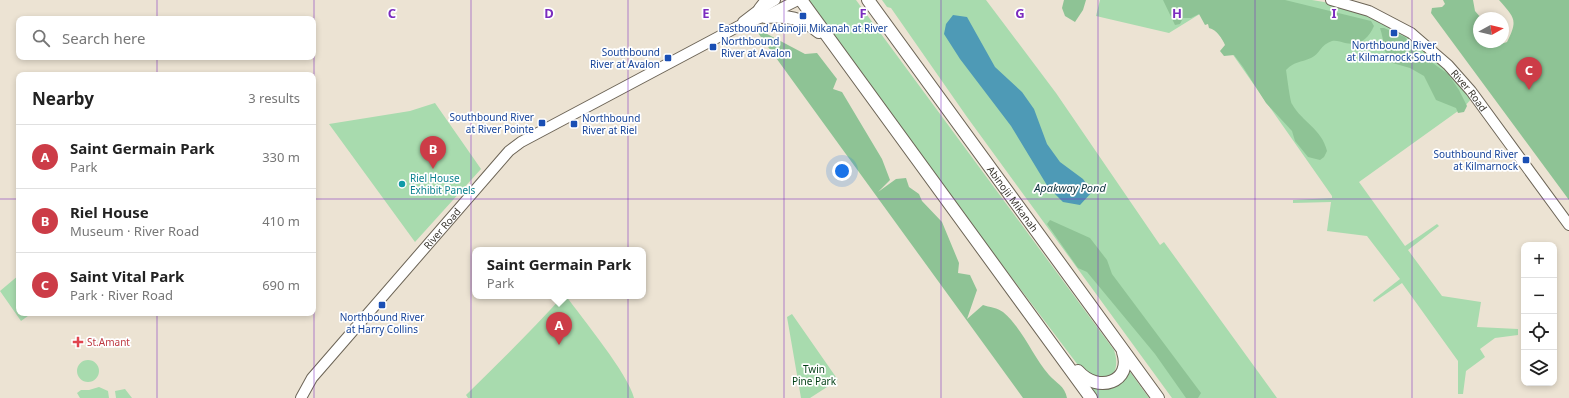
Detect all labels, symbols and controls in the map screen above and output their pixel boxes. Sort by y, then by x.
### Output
text: C [388,4,396,22]
text: D [544,4,554,22]
text: E [702,4,710,22]
text: F [859,4,867,22]
text: G [1015,4,1025,22]
text: H [1172,4,1182,22]
text: I [1331,4,1337,22]
marker: Eastbound Abinojii Mikanah at River [798,11,808,21]
north arrow [1473,12,1509,48]
search box [16,16,316,60]
place label: Eastbound Abinojii Mikanah at River [718,21,888,35]
icon: search [30,27,52,49]
text: Search here [62,28,145,48]
marker: Northbound River at Kilmarnock South [1389,28,1399,38]
place label: Northbound River at Avalon [721,34,791,60]
place label: Northbound River at Kilmarnock South [1347,38,1441,64]
marker: Northbound River at Avalon [708,42,718,52]
place label: Southbound River at Avalon [590,45,660,71]
marker: Southbound River at Avalon [663,53,673,63]
pin: C [1516,57,1542,90]
street label: River Road [1448,66,1491,114]
text: Nearby [32,87,94,110]
text: 3 results [248,89,300,107]
place label: Southbound River at River Pointe [450,110,534,136]
place label: Northbound River at Riel [582,111,640,137]
marker: Southbound River at River Pointe [537,118,547,128]
marker: Northbound River at Riel [569,119,579,129]
pin: B [420,136,446,169]
text: Saint Germain Park [70,138,214,158]
place label: Southbound River at Kilmarnock [1434,147,1519,173]
text: A [41,148,50,166]
text: 330 m [262,148,300,166]
marker: Southbound River at Kilmarnock [1521,155,1531,165]
text: Park [70,158,97,176]
your location [832,161,852,181]
street label: Abinojii Mikanah [984,163,1042,235]
place label: Riel House Exhibit Panels [410,171,476,197]
marker: Riel House Exhibit Panels [397,179,407,189]
water label: Apakway Pond [1033,180,1106,195]
text: Riel House [70,202,149,222]
street label: River Road [420,205,464,252]
text: B [41,212,49,230]
text: 410 m [262,212,300,230]
text: Museum · River Road [70,222,199,240]
map controls [1521,242,1557,386]
button: + [1521,242,1557,278]
popup [472,247,646,299]
text: Saint Germain Park [487,254,631,274]
text: Saint Vital Park [70,266,184,286]
text: Park [487,274,514,292]
text: C [41,276,49,294]
text: 690 m [262,276,300,294]
button: − [1521,278,1557,314]
text: Park · River Road [70,286,173,304]
marker: Northbound River at Harry Collins [377,300,387,310]
place label: Northbound River at Harry Collins [340,310,424,336]
pin: A [546,312,572,345]
button: locate [1521,314,1557,350]
place label: St.Amant [87,335,130,349]
marker: St.Amant [72,336,84,348]
button: layers [1521,350,1557,386]
park label: Twin Pine Park [792,362,837,388]

